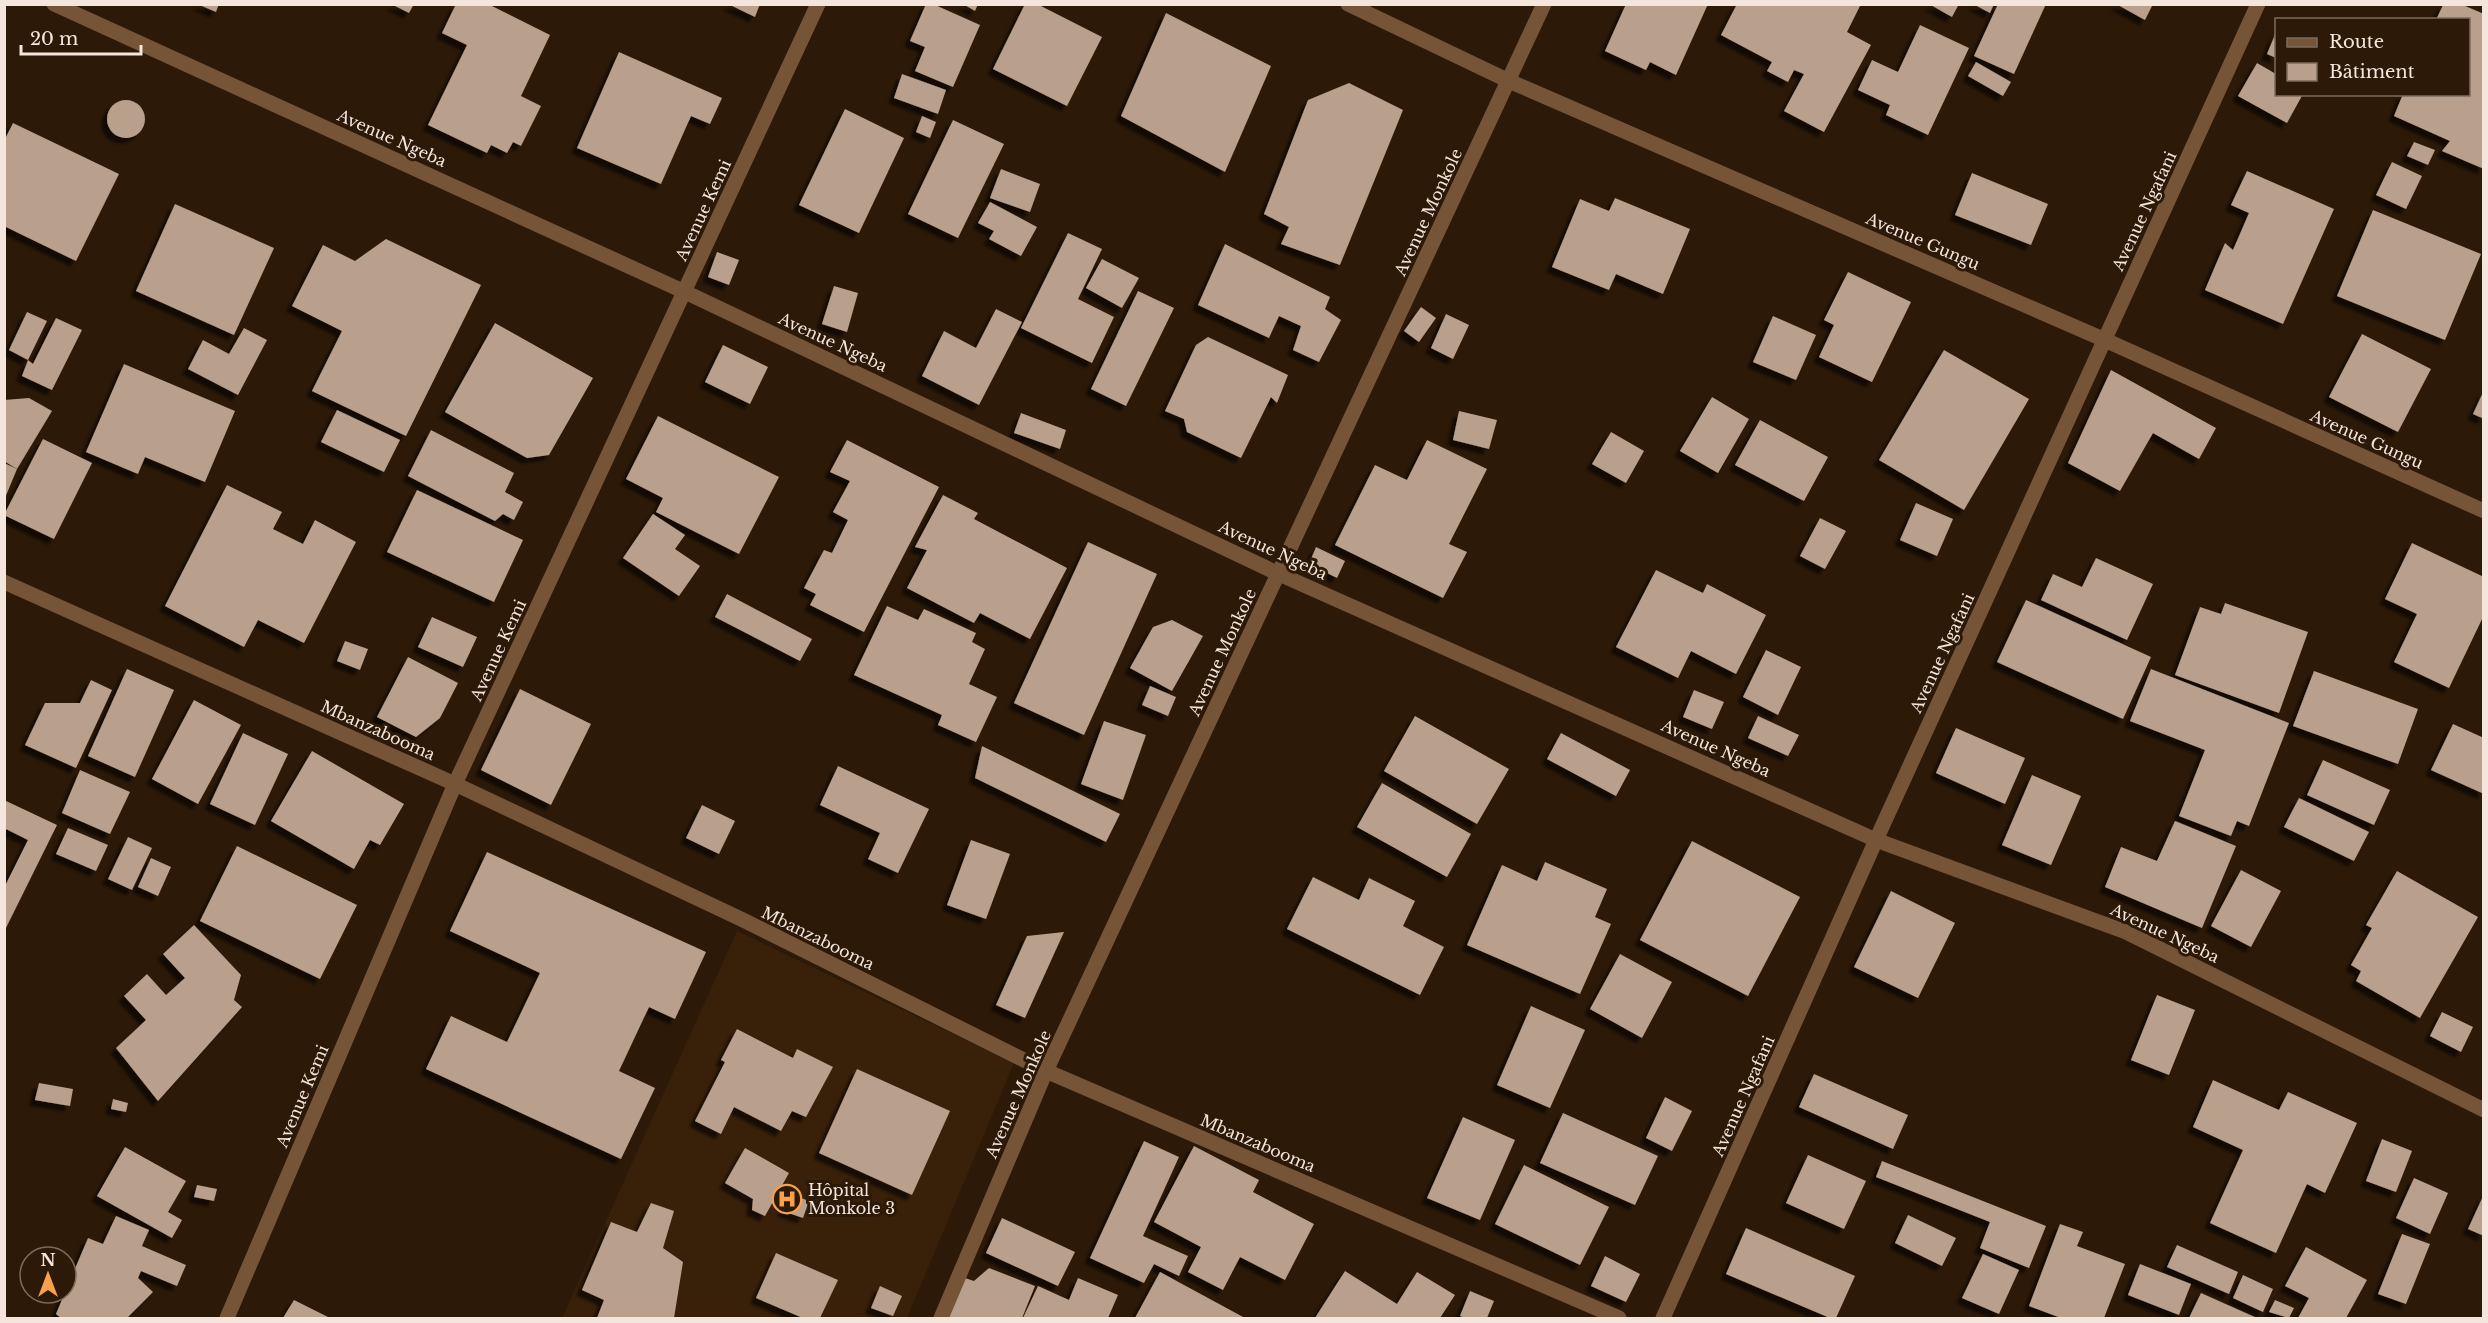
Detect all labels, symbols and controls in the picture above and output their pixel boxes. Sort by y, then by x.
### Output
scale bar [21,18,141,56]
legend [2275,18,2470,96]
text: 20 m [30,28,78,50]
text: Route [2329,31,2384,53]
text: Bâtiment [2329,61,2415,83]
street label: Avenue Ngeba [333,105,450,171]
street label: Avenue Monkole [1389,145,1466,280]
street label: Avenue Ngafani [2107,147,2181,275]
street label: Avenue Kemi [670,156,735,265]
street label: Avenue Gungu [1862,208,1983,274]
street label: Avenue Ngeba [775,308,891,376]
street label: Avenue Gungu [2307,405,2427,473]
street label: Avenue Ngeba [1215,516,1331,584]
street label: Avenue Monkole [1183,585,1260,720]
street label: Avenue Ngafani [1905,589,1979,717]
street label: Avenue Kemi [465,596,530,705]
street label: Mbanzabooma [318,696,438,764]
street label: Avenue Ngeba [1657,715,1774,781]
street label: Avenue Ngeba [2107,899,2223,967]
street label: Mbanzabooma [758,902,878,974]
street label: Avenue Monkole [980,1027,1055,1162]
street label: Avenue Ngafani [1707,1032,1779,1160]
street label: Avenue Kemi [271,1041,333,1151]
street label: Mbanzabooma [1197,1110,1319,1176]
place label: Hôpital Monkole 3 [808,1180,895,1218]
hospital icon: Hôpital Monkole 3 [771,1183,803,1215]
north arrow [18,1245,78,1305]
text: N [40,1250,56,1270]

